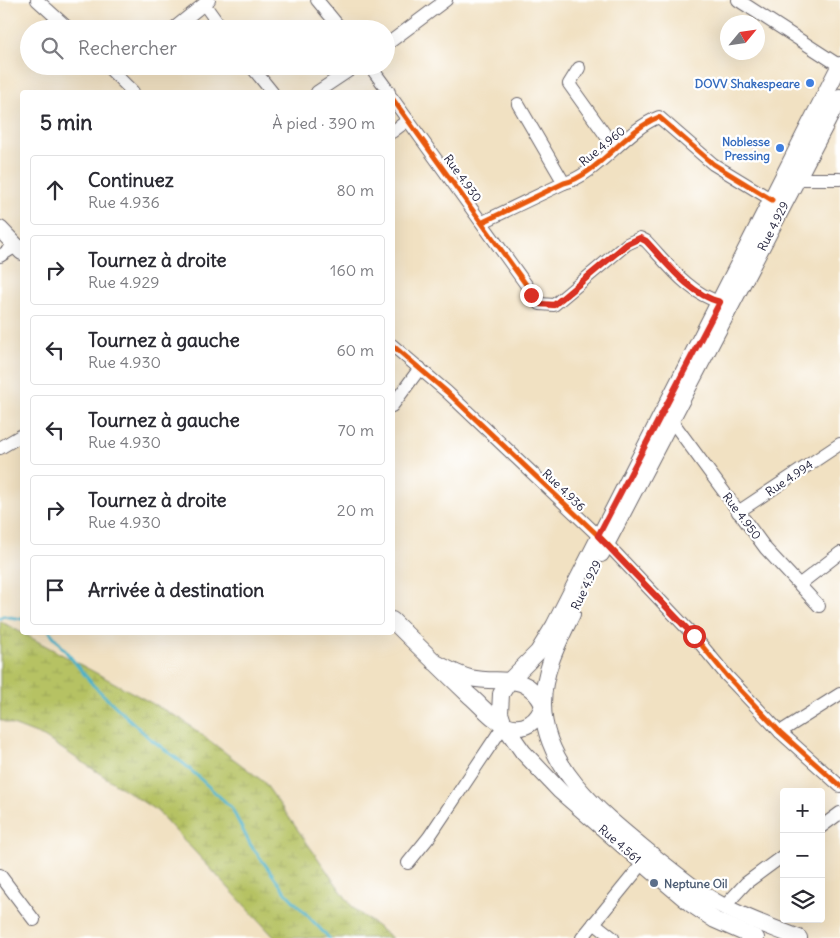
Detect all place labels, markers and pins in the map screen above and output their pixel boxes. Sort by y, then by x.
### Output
place label: DOVV Shakespeare [695,76,801,92]
marker: DOVV Shakespeare [804,77,816,89]
place label: Noblesse Pressing [722,134,771,164]
marker: Noblesse Pressing [774,142,786,154]
place label: Neptune Oil [664,876,728,892]
marker: Neptune Oil [648,877,660,889]

